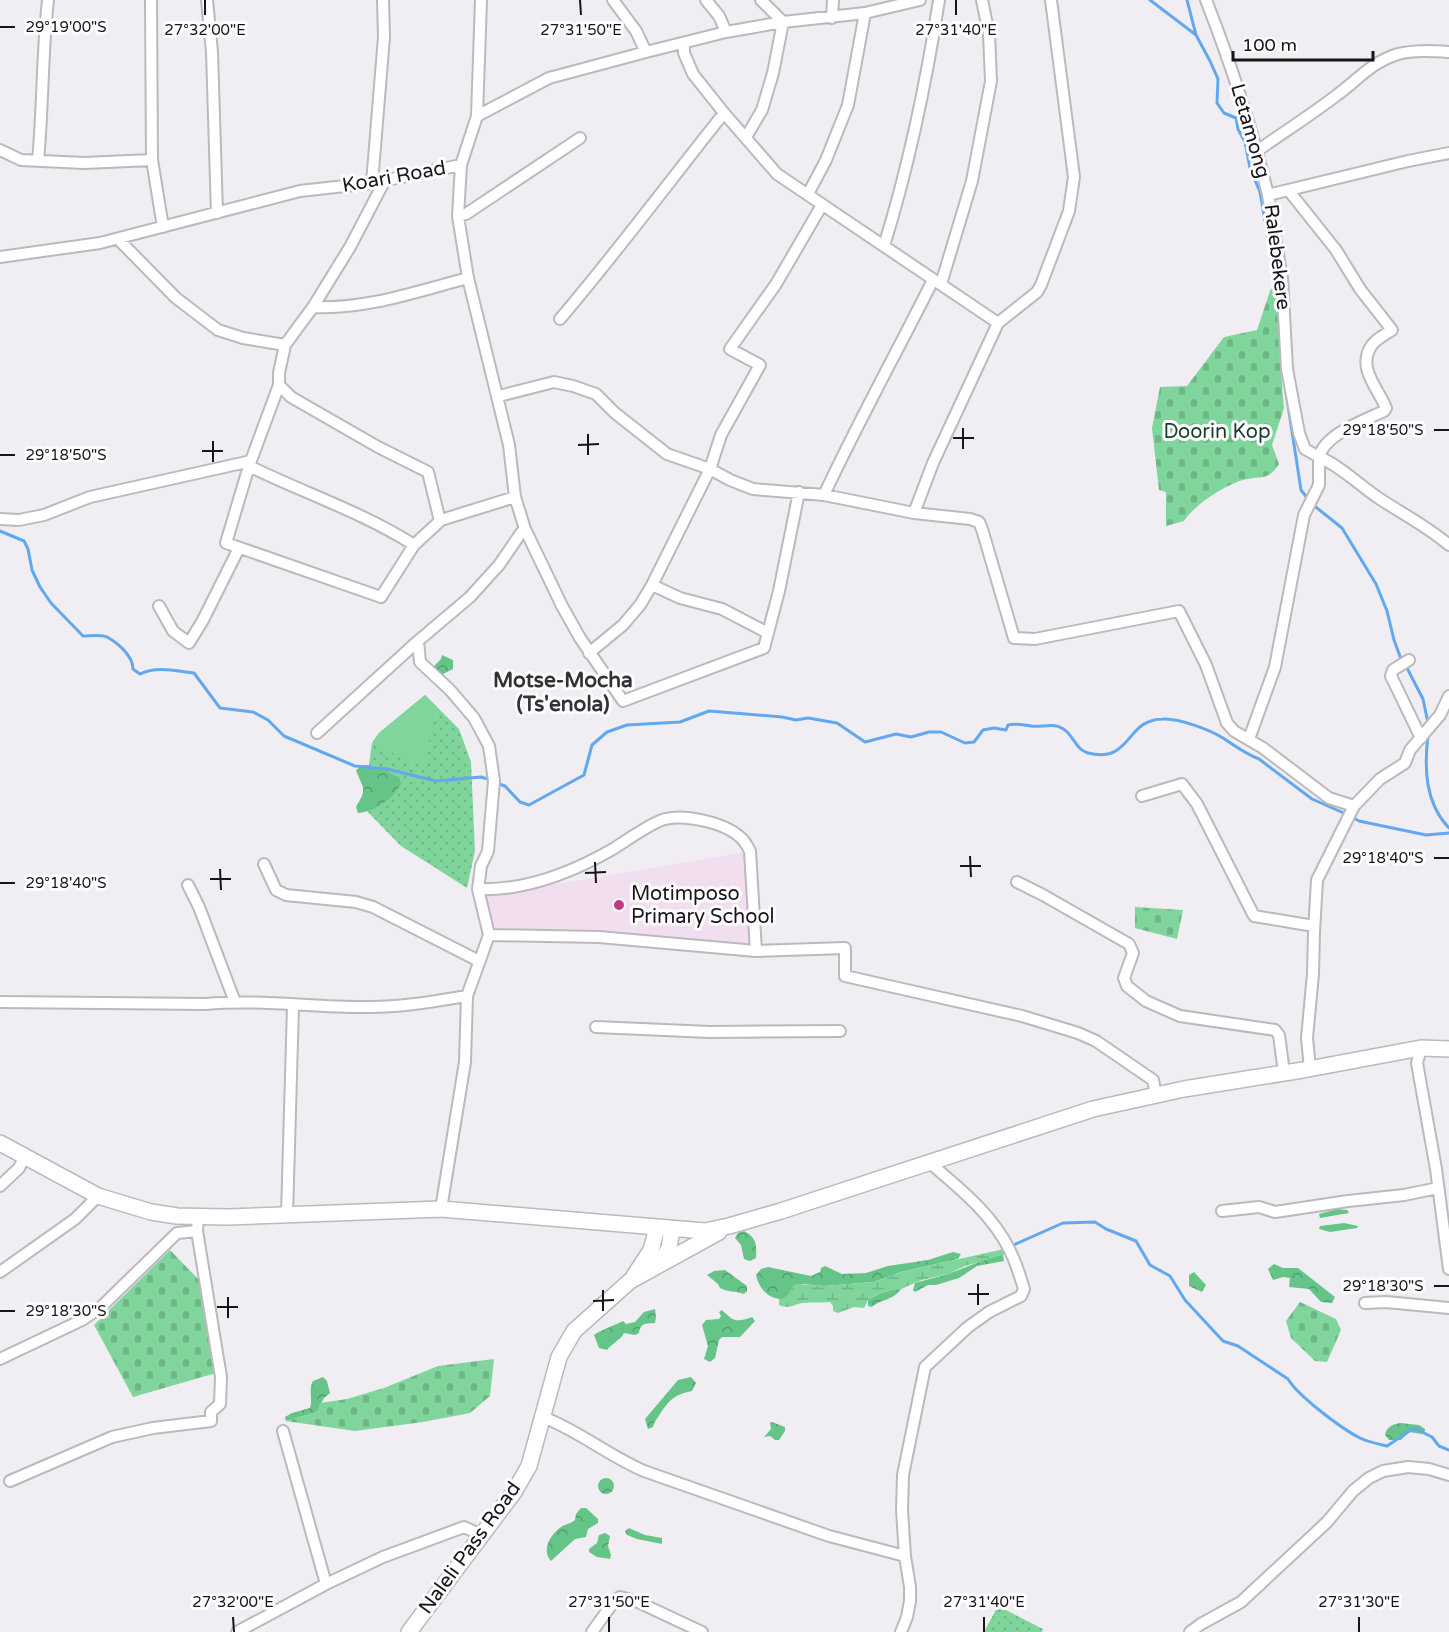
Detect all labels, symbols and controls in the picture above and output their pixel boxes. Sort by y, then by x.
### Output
text: 29°19'00"S [26,18,106,36]
text: 27°32'00"E [164,21,246,39]
text: 27°31'50"E [540,21,622,39]
text: 27°31'40"E [915,21,997,39]
scale bar [1233,24,1372,62]
text: 100 m [1242,34,1297,56]
street label: Letamong [1225,81,1275,181]
street label: Koari Road [340,156,448,198]
street label: Ralebekere [1259,203,1295,311]
park label: Doorin Kop [1163,420,1271,444]
text: 29°18'50"S [1343,421,1423,439]
text: 29°18'50"S [26,446,106,464]
district label: Motse-Mocha (Ts'enola) [493,668,633,717]
text: 29°18'40"S [1343,849,1423,867]
text: 29°18'40"S [26,874,106,892]
place label: Motimposo Primary School [631,882,775,929]
marker: Motimposo Primary School [612,898,626,912]
text: 29°18'30"S [1343,1277,1423,1295]
text: 29°18'30"S [26,1302,106,1320]
street label: Naleli Pass Road [414,1477,526,1619]
text: 27°32'00"E [192,1593,274,1611]
text: 27°31'50"E [568,1593,650,1611]
text: 27°31'40"E [943,1593,1025,1611]
text: 27°31'30"E [1318,1593,1400,1611]

